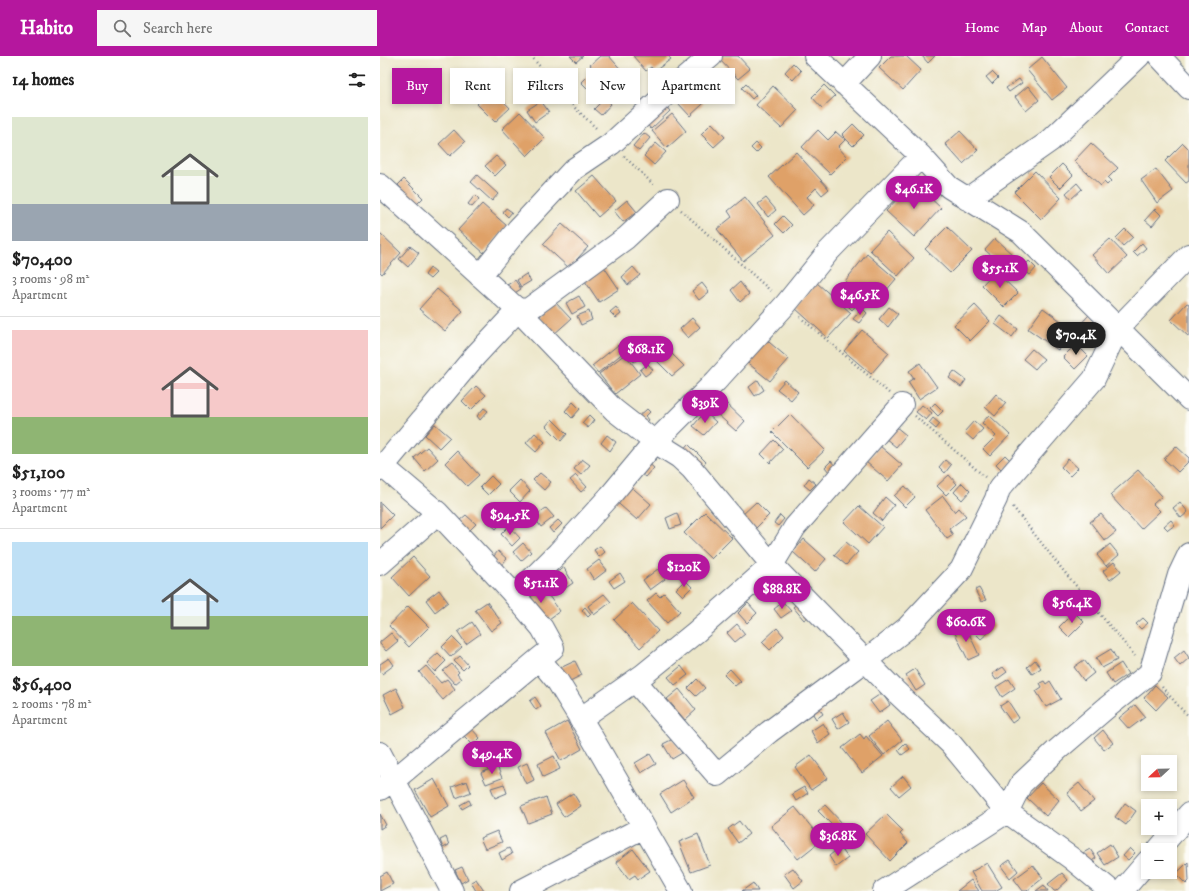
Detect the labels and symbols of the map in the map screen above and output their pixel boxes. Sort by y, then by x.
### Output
pin: $46.1K [881,176,947,210]
pin: $55.1K [967,255,1033,289]
pin: $46.5K [827,282,893,316]
pin: $70.4K [1043,322,1109,356]
pin: $68.1K [613,336,679,370]
pin: $39K [681,390,729,424]
pin: $94.5K [477,502,543,536]
pin: $120K [656,554,712,588]
pin: $51.1K [508,570,574,604]
pin: $88.8K [749,576,815,610]
pin: $56.4K [1039,590,1105,624]
pin: $60.6K [933,609,999,643]
pin: $49.4K [459,741,525,775]
north arrow [1141,755,1177,791]
pin: $36.8K [805,823,871,857]

